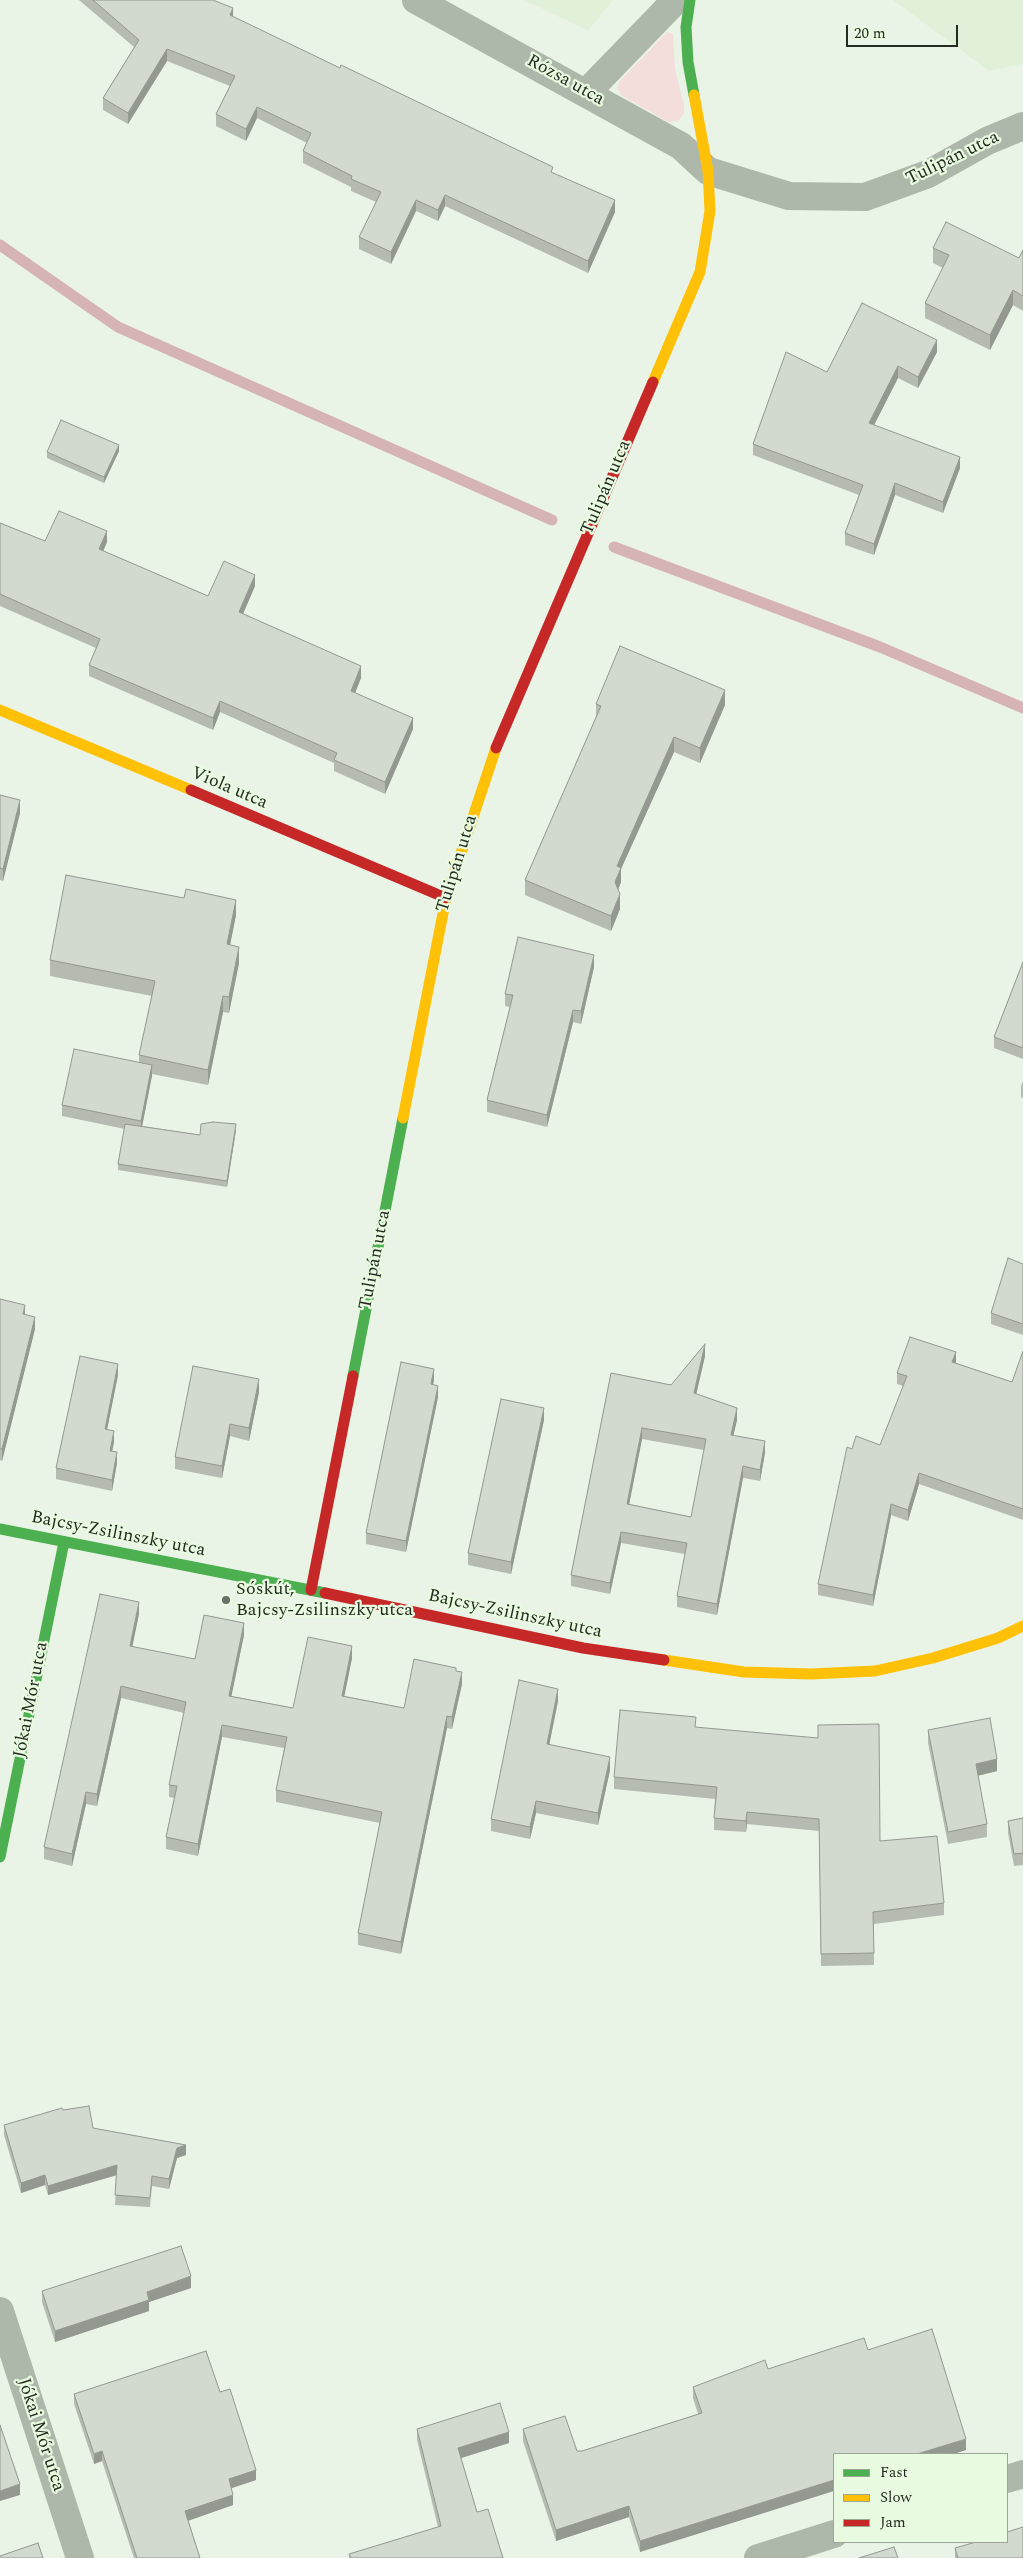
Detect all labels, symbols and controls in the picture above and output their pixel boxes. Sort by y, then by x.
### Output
scale bar [848,15,960,47]
text: 20 m [854,22,886,45]
street label: Rózsa utca [523,51,607,111]
street label: Tulipán utca [903,127,1003,191]
street label: Tulipán utca [577,437,637,539]
street label: Viola utca [187,763,271,815]
street label: Tulipán utca [433,813,483,915]
street label: Tulipán utca [356,1208,396,1312]
street label: Bajcsy-Zsilinszky utca [29,1507,207,1563]
place label: Sóskút, Bajcsy-Zsilinszky utca [236,1579,413,1622]
street label: Bajcsy-Zsilinszky utca [426,1586,604,1644]
marker: Sóskút, Bajcsy-Zsilinszky utca [220,1594,232,1606]
street label: Jókai Mór utca [10,1640,54,1760]
street label: Jókai Mór utca [12,2376,68,2494]
legend [833,2453,1008,2543]
text: Fast [880,2461,908,2484]
text: Slow [880,2486,912,2509]
text: Jam [880,2511,906,2534]

